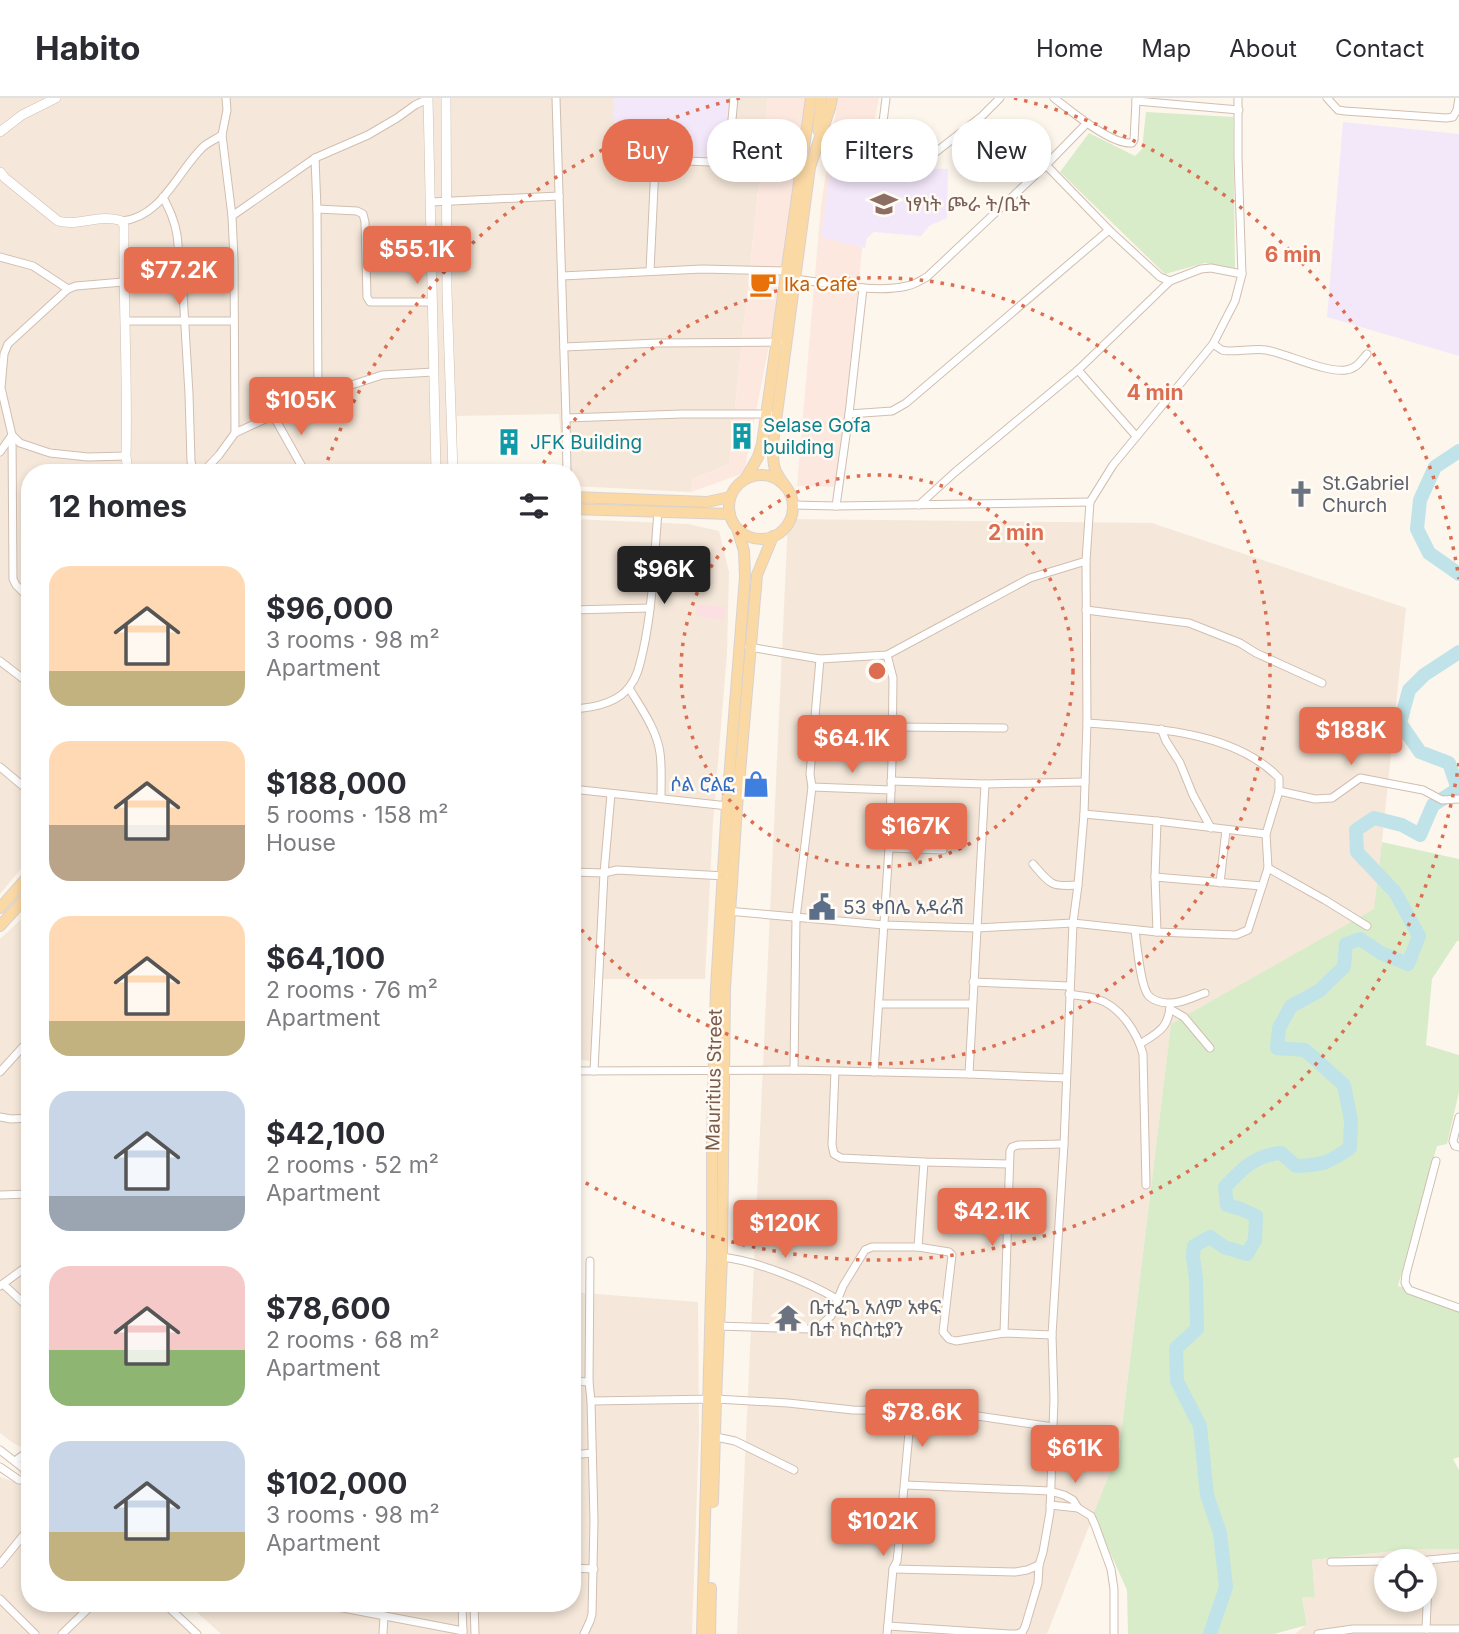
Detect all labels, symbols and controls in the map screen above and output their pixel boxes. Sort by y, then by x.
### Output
text: Habito [35,28,141,68]
text: Home [1036,34,1103,63]
text: Map [1141,34,1191,63]
text: About [1229,34,1297,63]
text: Contact [1335,34,1424,63]
chip: Buy [602,119,693,182]
chip: Rent [707,119,807,182]
chip: Filters [821,119,938,182]
chip: New [952,119,1051,182]
school or university icon: ነፃነት ጮራ ት/ቤት [869,189,899,219]
place label: ነፃነት ጮራ ት/ቤት [905,193,1031,216]
pin: $55.1K [360,226,474,286]
text: $55.1K [379,235,455,263]
text: 6 min [1265,242,1321,267]
pin: $77.2K [122,248,236,307]
text: $77.2K [140,256,218,284]
cafe icon: Ika Cafe [748,269,778,299]
place label: Ika Cafe [784,273,858,296]
pin: $105K [252,378,350,437]
text: 4 min [1126,380,1184,405]
text: $105K [265,386,337,414]
place label: Selase Gofa building [763,414,871,459]
building icon: Selase Gofa building [727,421,757,451]
building icon: JFK Building [494,427,524,457]
place label: JFK Building [530,431,642,454]
place label: St.Gabriel Church [1322,472,1409,517]
church icon: St.Gabriel Church [1286,479,1316,509]
icon: filters [515,487,553,525]
text: 12 homes [49,488,187,524]
text: 2 min [988,520,1044,545]
pin: $96K [623,546,705,606]
text: $96K [633,555,695,583]
text: $96,000 [266,590,394,626]
icon: home [105,594,189,678]
text: 3 rooms · 98 m² [266,626,440,654]
text: Apartment [266,654,380,682]
centre of rings [865,659,889,683]
pin: $188K [1302,708,1400,767]
pin: $64.1K [795,716,909,775]
text: $188K [1315,716,1387,744]
text: $64.1K [814,724,890,752]
text: $188,000 [266,765,407,801]
icon: home [105,769,189,853]
shop icon: ሶል ሮልፎ [741,769,771,799]
place label: ሶል ሮልፎ [670,773,736,796]
text: 5 rooms · 158 m² [266,801,449,829]
pin: $167K [867,804,965,863]
text: $167K [881,812,951,840]
text: House [266,829,336,857]
public building icon: 53 ቀበሌ አዳራሽ [807,892,837,922]
place label: 53 ቀበሌ አዳራሽ [843,896,964,919]
text: $64,100 [266,940,385,976]
icon: home [105,944,189,1028]
text: 2 rooms · 76 m² [266,976,438,1004]
text: Apartment [266,1004,380,1032]
street label: Mauritius Street [701,1009,727,1151]
text: $42,100 [266,1115,386,1151]
icon: home [105,1119,189,1203]
text: 2 rooms · 52 m² [266,1151,439,1179]
text: Apartment [266,1179,380,1207]
pin: $42.1K [935,1188,1049,1248]
text: $42.1K [953,1197,1031,1225]
pin: $120K [736,1200,834,1260]
text: $120K [749,1209,821,1237]
text: $78,600 [266,1290,391,1326]
icon: home [105,1294,189,1378]
place label: ቤተፈጌ አለም አቀፍ ቤተ ክርስቲያን [809,1296,941,1341]
temple icon: ቤተፈጌ አለም አቀፍ ቤተ ክርስቲያን [773,1303,803,1333]
text: 2 rooms · 68 m² [266,1326,439,1354]
text: Apartment [266,1354,380,1382]
pin: $78.6K [865,1390,979,1449]
text: $78.6K [881,1398,963,1426]
pin: $61K [1034,1426,1116,1485]
text: $61K [1047,1434,1103,1462]
text: $102,000 [266,1465,408,1501]
icon: home [105,1469,189,1553]
pin: $102K [834,1498,932,1558]
text: 3 rooms · 98 m² [266,1501,440,1529]
text: $102K [847,1507,919,1535]
text: Apartment [266,1529,380,1557]
map controls [1374,1549,1437,1612]
button: locate [1374,1549,1437,1612]

